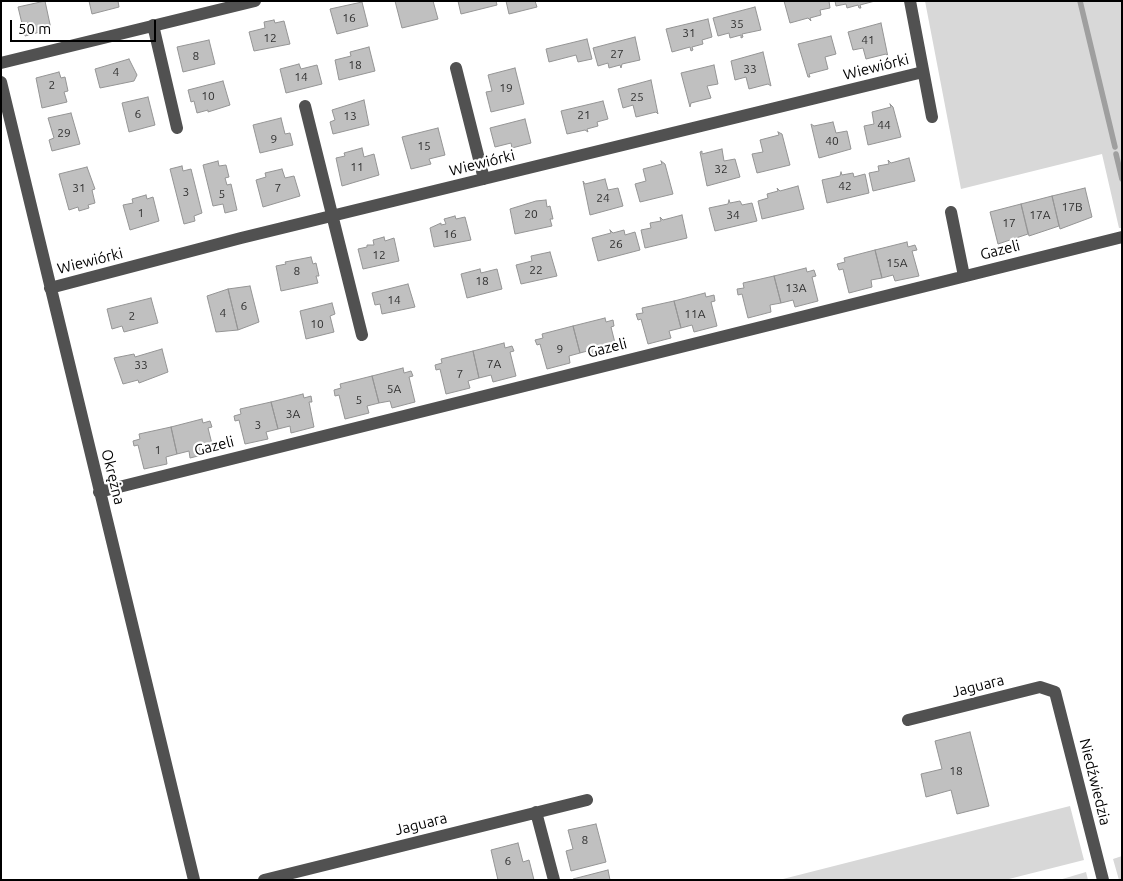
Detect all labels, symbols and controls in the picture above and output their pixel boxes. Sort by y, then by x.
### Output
scale bar [12,10,159,42]
house number: 16 [342,11,356,25]
house number: 35 [730,17,744,31]
text: 50 m [18,20,51,37]
house number: 31 [682,26,696,40]
house number: 12 [263,31,277,45]
house number: 41 [861,33,875,47]
house number: 27 [610,47,624,61]
house number: 8 [193,49,199,63]
street label: Wiewiórki [841,50,911,84]
house number: 18 [348,58,362,72]
house number: 33 [743,62,757,76]
house number: 4 [113,65,119,79]
house number: 14 [294,70,308,84]
house number: 2 [49,78,55,92]
house number: 19 [499,81,513,95]
house number: 10 [201,89,215,103]
house number: 25 [630,90,644,104]
house number: 6 [135,107,141,121]
house number: 21 [577,108,591,122]
house number: 13 [343,109,357,123]
house number: 44 [877,118,891,132]
house number: 29 [57,126,71,140]
house number: 9 [271,132,277,146]
house number: 40 [825,134,839,148]
house number: 15 [417,139,431,153]
street label: Wiewiórki [447,146,517,180]
house number: 11 [350,160,364,174]
house number: 32 [714,162,728,176]
house number: 42 [838,179,852,193]
house number: 31 [72,181,86,195]
house number: 7 [275,181,281,195]
house number: 3 [183,185,189,199]
house number: 5 [219,187,225,201]
house number: 24 [596,191,610,205]
house number: 17B [1061,200,1083,214]
house number: 1 [138,206,144,220]
house number: 20 [524,207,538,221]
house number: 34 [726,208,740,222]
house number: 17A [1029,208,1051,222]
house number: 17 [1002,216,1016,230]
house number: 16 [443,227,457,241]
street label: Gazeli [978,236,1022,264]
house number: 26 [609,237,623,251]
street label: Wiewiórki [55,244,125,278]
house number: 12 [372,248,386,262]
house number: 15A [886,256,908,270]
house number: 22 [529,263,543,277]
house number: 8 [294,264,300,278]
house number: 18 [475,274,489,288]
house number: 13A [785,281,807,295]
house number: 14 [387,293,401,307]
house number: 6 [241,299,247,313]
house number: 4 [220,306,226,320]
house number: 11A [684,307,706,321]
house number: 2 [129,309,135,323]
house number: 10 [310,317,324,331]
street label: Gazeli [585,334,629,362]
house number: 9 [557,342,563,356]
house number: 7A [487,357,501,371]
house number: 33 [134,358,148,372]
house number: 7 [457,367,463,381]
house number: 5A [387,382,401,396]
house number: 5 [356,393,362,407]
house number: 3A [286,407,300,421]
house number: 3 [255,418,261,432]
street label: Gazeli [192,432,236,460]
house number: 1 [155,443,161,457]
street label: Okrężna [97,447,129,507]
street label: Jaguara [950,671,1006,701]
street label: Niedźwiedzia [1076,737,1114,827]
house number: 18 [949,764,963,778]
street label: Jaguara [393,809,449,839]
house number: 8 [582,833,588,847]
house number: 6 [505,854,511,868]

